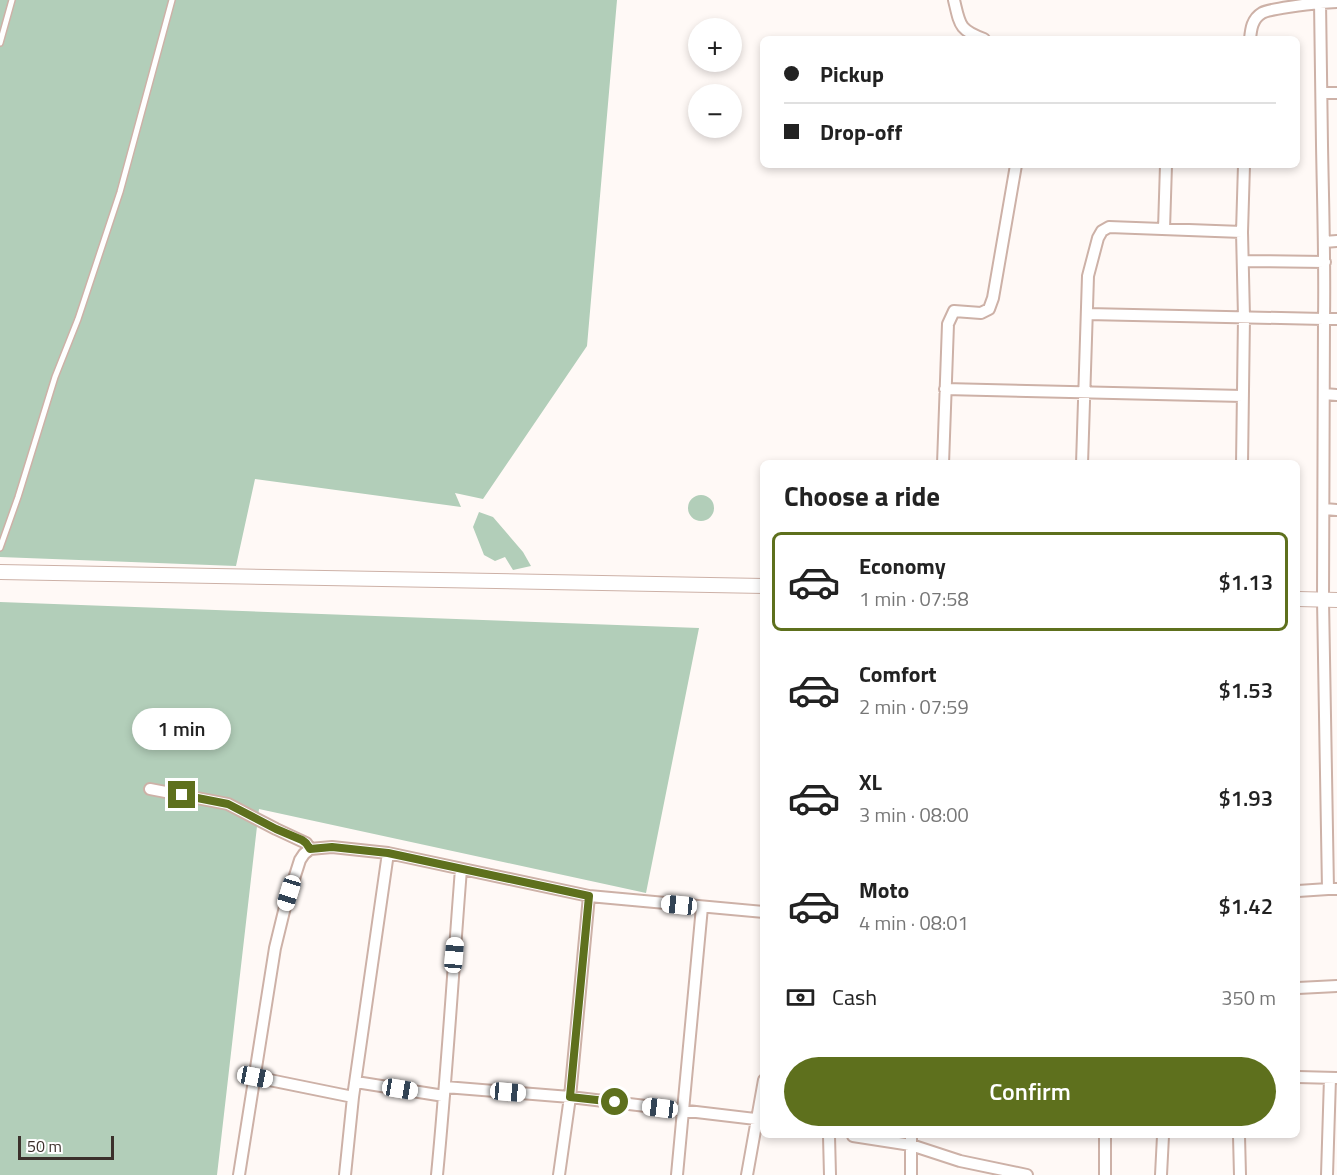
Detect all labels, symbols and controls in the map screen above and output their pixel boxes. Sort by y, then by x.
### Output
map controls [688,18,742,138]
button: + [688,18,742,72]
text: Pickup [820,57,884,91]
button: − [688,84,742,138]
text: Drop-off [820,115,902,149]
text: Choose a ride [784,475,940,516]
text: Economy [859,549,946,583]
icon: car [787,555,841,609]
text: $1.13 [1218,565,1273,599]
text: 1 min · 07:58 [859,583,969,614]
text: Comfort [859,657,937,691]
icon: car [787,663,841,717]
text: $1.53 [1218,673,1273,707]
text: 2 min · 07:59 [859,691,969,722]
callout: 1 min [132,708,231,750]
text: 1 min [157,713,206,744]
text: XL [859,765,882,799]
icon: car [787,771,841,825]
route end [168,781,195,808]
text: $1.93 [1218,781,1273,815]
text: 3 min · 08:00 [859,799,969,830]
car [275,873,303,913]
text: Moto [859,873,909,907]
icon: car [787,879,841,933]
text: $1.42 [1218,889,1273,923]
car [660,894,698,916]
text: 4 min · 08:01 [859,907,969,938]
car [443,936,465,974]
text: Cash [832,980,877,1014]
icon: cash [784,981,817,1014]
text: 350 m [1221,982,1276,1013]
button: Confirm [784,1057,1276,1126]
car [236,1065,274,1089]
car [381,1077,419,1101]
car [489,1081,527,1103]
route start [601,1088,628,1115]
car [641,1097,679,1119]
scale bar [18,1133,114,1160]
text: 50 m [27,1134,62,1158]

